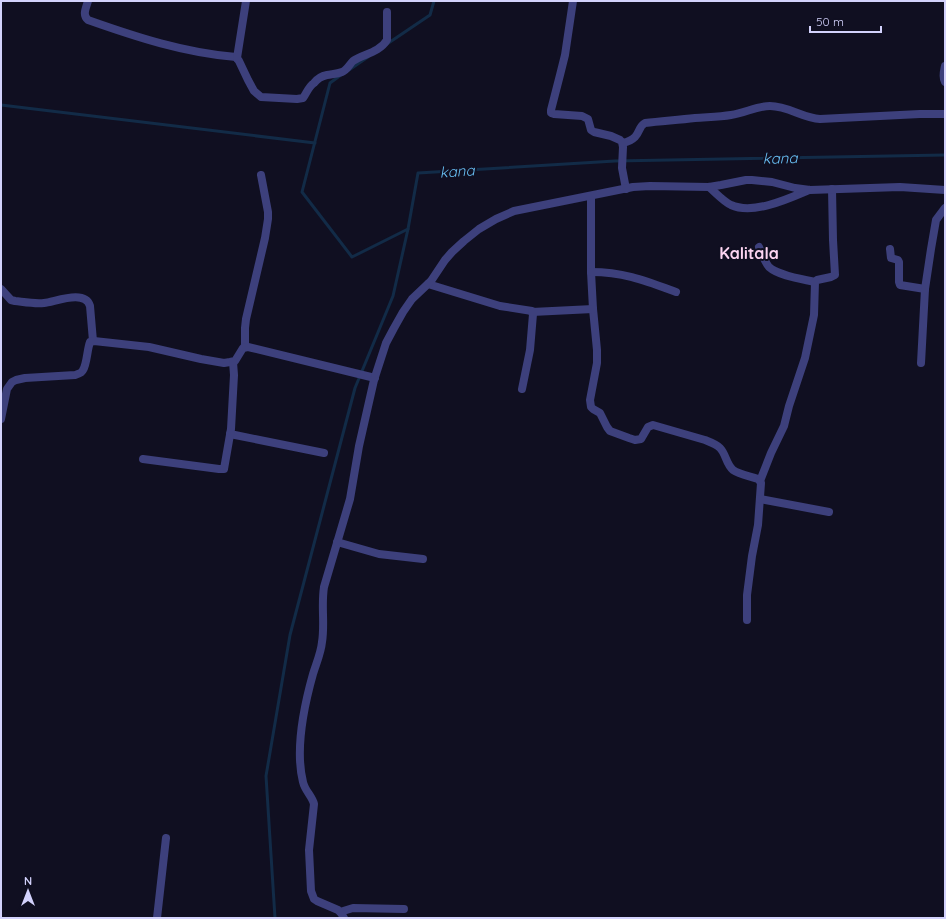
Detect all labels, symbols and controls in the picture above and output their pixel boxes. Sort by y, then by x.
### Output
scale bar [810,8,881,34]
text: 50 m [816,14,844,29]
water label: kana [762,148,798,168]
water label: kana [439,160,476,182]
district label: Kalitala [719,243,779,263]
north arrow [8,871,48,911]
text: N [24,874,32,888]

